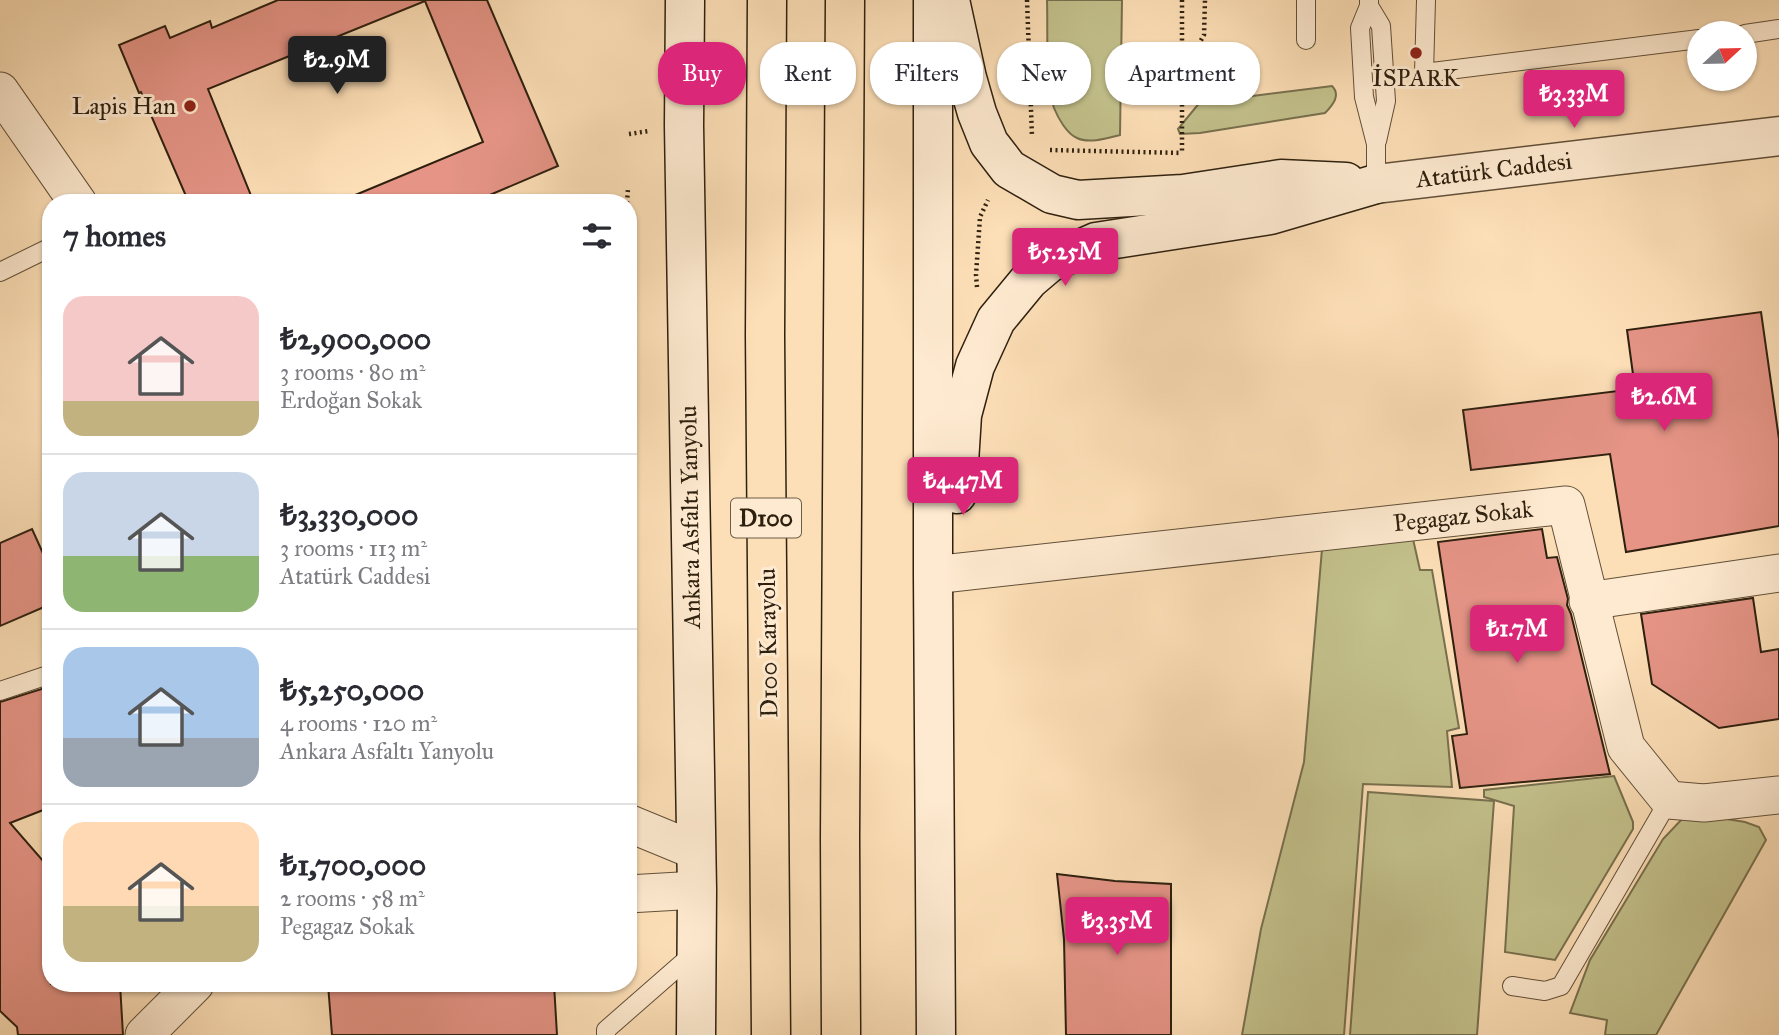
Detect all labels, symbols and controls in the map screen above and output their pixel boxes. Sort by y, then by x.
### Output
north arrow [1687,21,1757,91]
map controls [1687,21,1757,91]
pin: ₺2.9M [288,36,386,96]
chip: Buy [658,42,746,105]
chip: Rent [760,42,856,105]
chip: Filters [870,42,983,105]
chip: New [997,42,1091,105]
chip: Apartment [1105,42,1260,105]
text: ₺2.9M [304,45,370,73]
marker: İSPARK [1408,45,1424,61]
place label: İSPARK [1372,63,1461,93]
pin: ₺3.33M [1517,71,1631,130]
text: ₺3.33M [1539,79,1609,107]
place label: Lapis Han [72,91,176,121]
marker: Lapis Han [182,98,198,114]
street label: Atatürk Caddesi [1413,146,1574,195]
icon: filters [578,217,616,255]
text: 7 homes [63,218,166,254]
pin: ₺5.25M [1008,229,1122,288]
text: ₺5.25M [1028,237,1102,265]
text: ₺2,900,000 [280,321,431,357]
icon: home [119,324,203,408]
text: 3 rooms · 80 m² [280,358,425,386]
pin: ₺2.6M [1615,374,1713,433]
text: ₺2.6M [1631,382,1697,410]
text: Erdoğan Sokak [280,386,422,414]
street label: Ankara Asfaltı Yanyolu [673,405,707,630]
pin: ₺4.47M [906,458,1020,517]
text: ₺4.47M [923,466,1003,494]
street label: Pegagaz Sokak [1392,494,1535,538]
text: ₺3,330,000 [280,497,419,533]
road number: D100 [731,498,801,538]
icon: home [119,500,203,584]
text: 3 rooms · 113 m² [280,534,427,562]
text: Atatürk Caddesi [280,562,430,590]
street label: D100 Karayolu [752,568,784,718]
pin: ₺1.7M [1468,606,1566,665]
text: ₺1.7M [1486,614,1548,642]
text: ₺5,250,000 [280,672,424,708]
icon: home [119,675,203,759]
text: 4 rooms · 120 m² [280,709,437,737]
text: Ankara Asfaltı Yanyolu [280,737,494,765]
text: ₺1,700,000 [280,847,426,883]
icon: home [119,850,203,934]
text: 2 rooms · 58 m² [280,884,425,912]
pin: ₺3.35M [1060,898,1174,957]
text: ₺3.35M [1082,906,1152,934]
text: Pegagaz Sokak [280,912,415,940]

